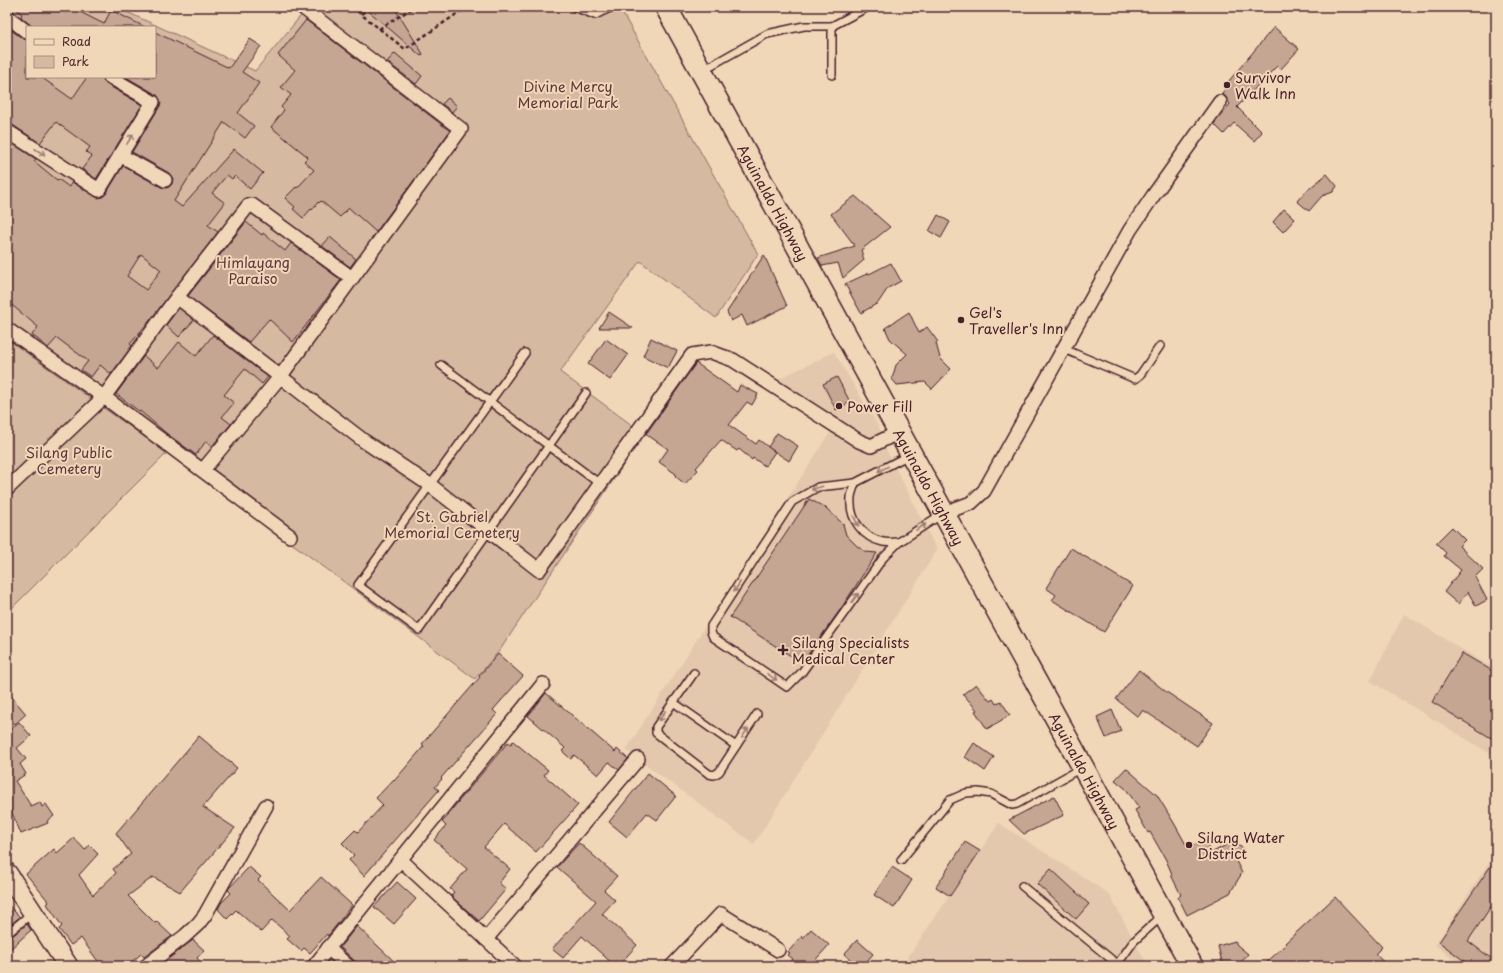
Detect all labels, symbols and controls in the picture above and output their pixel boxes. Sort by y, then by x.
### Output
legend [26,26,156,78]
text: Road [62,32,91,50]
text: Park [62,52,89,70]
place label: Survivor Walk Inn [1235,67,1296,104]
park label: Divine Mercy Memorial Park [518,76,619,113]
marker: Survivor Walk Inn [1222,80,1232,90]
one-way arrow [127,133,135,145]
street label: Aguinaldo Highway [733,140,814,265]
one-way arrow [34,148,45,156]
park label: Himlayang Paraiso [216,252,290,289]
place label: Gel's Traveller's Inn [969,302,1063,339]
marker: Gel's Traveller's Inn [956,315,966,325]
place label: Power Fill [847,396,912,417]
marker: Power Fill [834,401,844,411]
street label: Aguinaldo Highway [889,424,970,549]
park label: Silang Public Cemetery [26,442,112,479]
one-way arrow [877,465,889,473]
one-way arrow [810,485,823,492]
park label: St. Gabriel Memorial Cemetery [384,506,520,543]
one-way arrow [853,514,860,526]
one-way arrow [915,523,927,531]
one-way arrow [732,581,740,593]
one-way arrow [851,593,859,604]
place label: Silang Specialists Medical Center [792,632,909,669]
marker: Silang Specialists Medical Center [777,644,789,656]
one-way arrow [766,673,777,681]
street label: Aguinaldo Highway [1044,709,1125,833]
one-way arrow [658,710,666,722]
one-way arrow [741,728,749,739]
place label: Silang Water District [1197,827,1285,864]
marker: Silang Water District [1184,840,1194,850]

